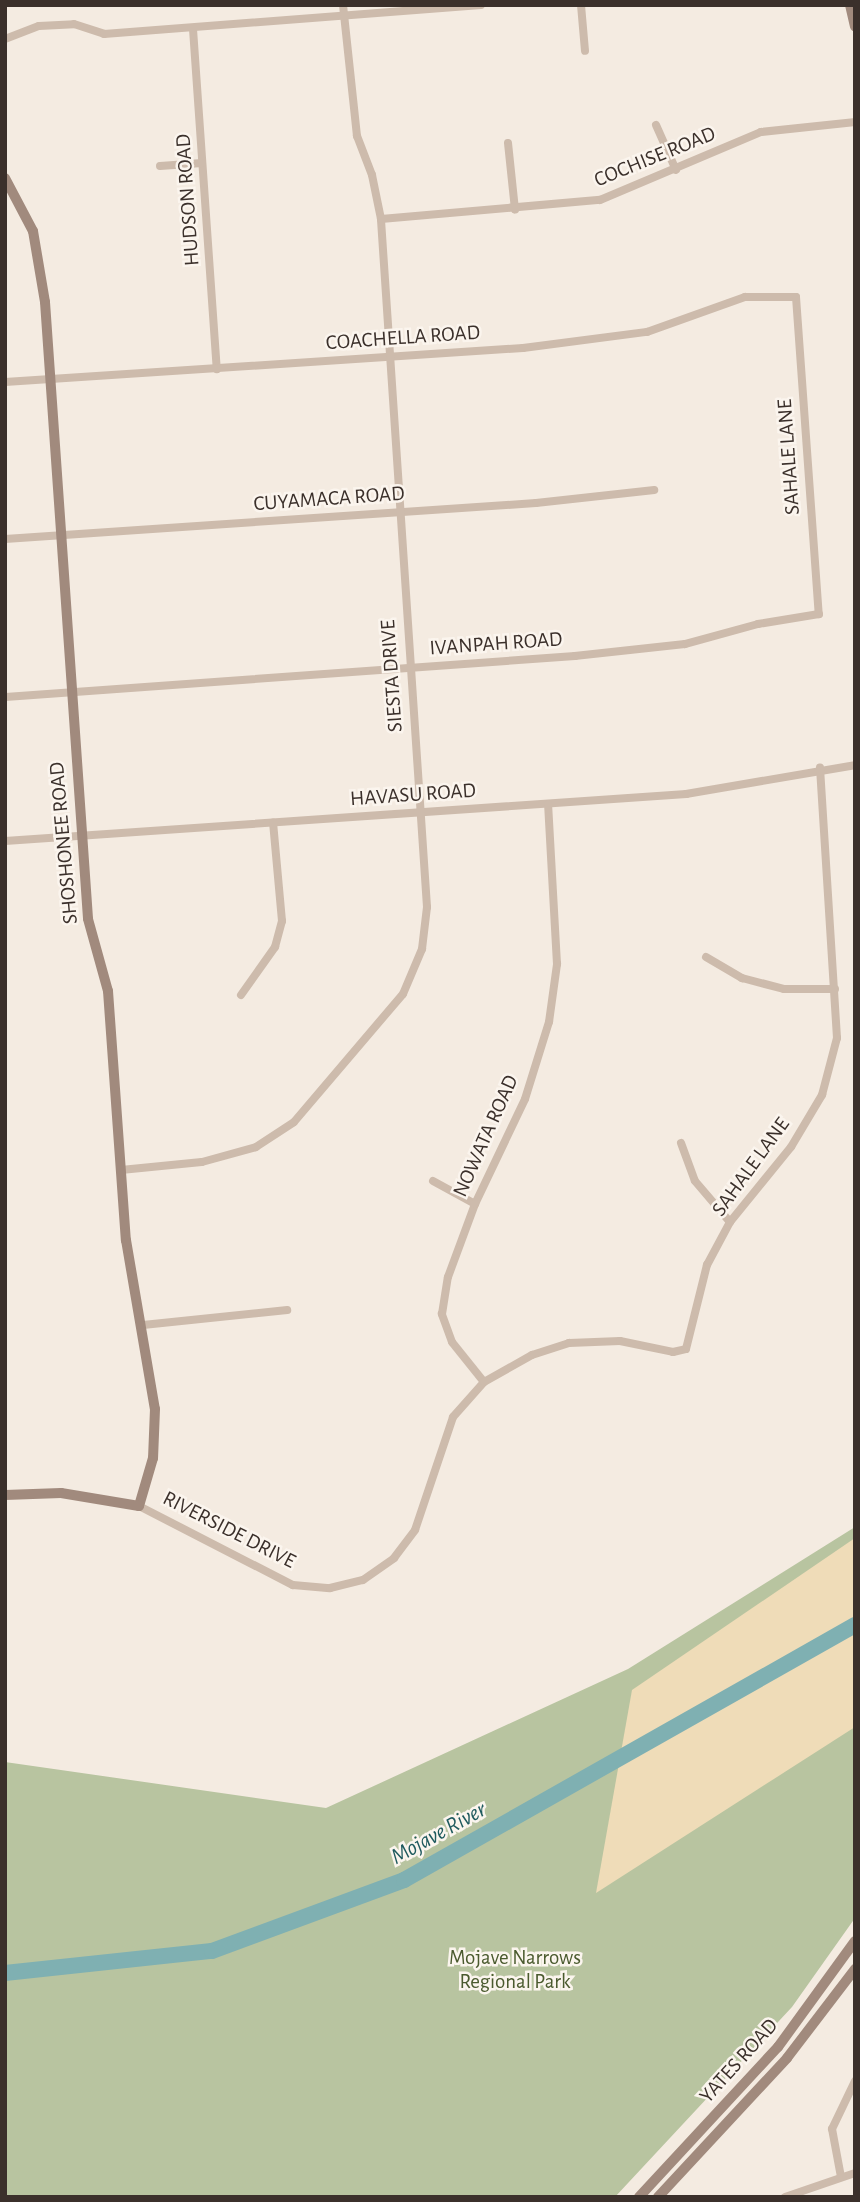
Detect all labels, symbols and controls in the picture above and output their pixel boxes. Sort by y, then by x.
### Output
street label: COCHISE ROAD [591,121,719,193]
street label: HUDSON ROAD [171,133,205,267]
street label: COACHELLA ROAD [325,320,481,356]
street label: SAHALE LANE [772,398,806,516]
street label: CUYAMACA ROAD [253,481,405,517]
street label: SIESTA DRIVE [376,619,408,733]
street label: IVANPAH ROAD [429,627,563,661]
street label: SHOSHONEE ROAD [44,761,84,925]
street label: HAVASU ROAD [349,778,477,812]
street label: NOWATA ROAD [448,1071,524,1201]
street label: SAHALE LANE [707,1113,795,1221]
street label: RIVERSIDE DRIVE [158,1486,300,1574]
water label: Mojave River [386,1797,492,1871]
park label: Mojave Narrows Regional Park [449,1945,581,1995]
street label: YATES ROAD [694,2014,784,2108]

